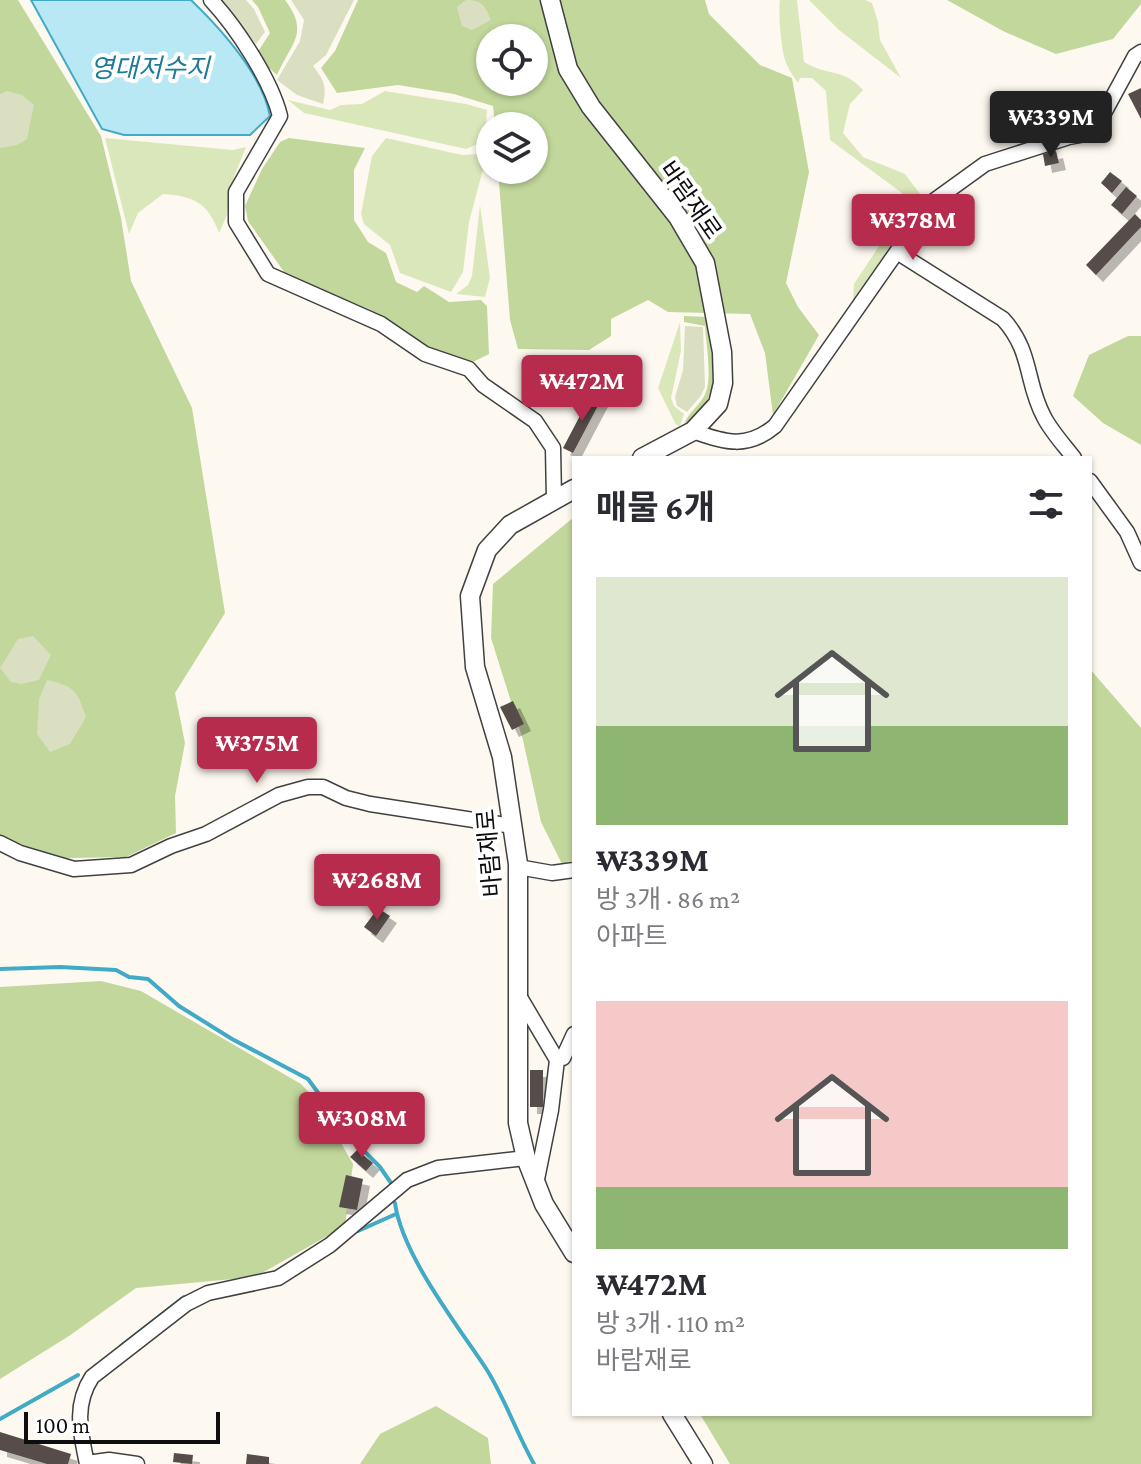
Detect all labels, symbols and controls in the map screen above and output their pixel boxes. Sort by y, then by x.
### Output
map controls [476,24,548,184]
button: locate [476,24,548,96]
water label: 영대저수지 [90,54,212,83]
pin: ₩339M [995,91,1107,159]
text: ₩339M [1008,102,1094,131]
button: layers [476,112,548,184]
street label: 바람재로 [655,156,727,244]
pin: ₩378M [857,194,969,262]
text: ₩378M [870,205,956,234]
pin: ₩472M [526,355,638,423]
text: ₩472M [539,366,625,395]
icon: filters [1024,482,1068,526]
text: 매물 6개 [596,489,715,526]
icon: home [760,629,904,773]
pin: ₩375M [201,717,313,785]
text: ₩375M [215,728,299,757]
street label: 바람재로 [472,808,506,898]
text: ₩339M [596,841,709,878]
pin: ₩268M [321,854,433,922]
text: ₩268M [332,865,422,894]
text: 방 3개 · 86 m² [596,885,740,914]
text: 아파트 [596,922,668,951]
icon: home [760,1053,904,1197]
pin: ₩308M [306,1092,418,1160]
text: ₩308M [317,1103,407,1132]
text: ₩472M [596,1265,707,1302]
text: 방 3개 · 110 m² [596,1309,745,1338]
text: 바람재로 [596,1346,692,1375]
scale bar [24,1408,220,1444]
text: 100 m [36,1413,90,1438]

